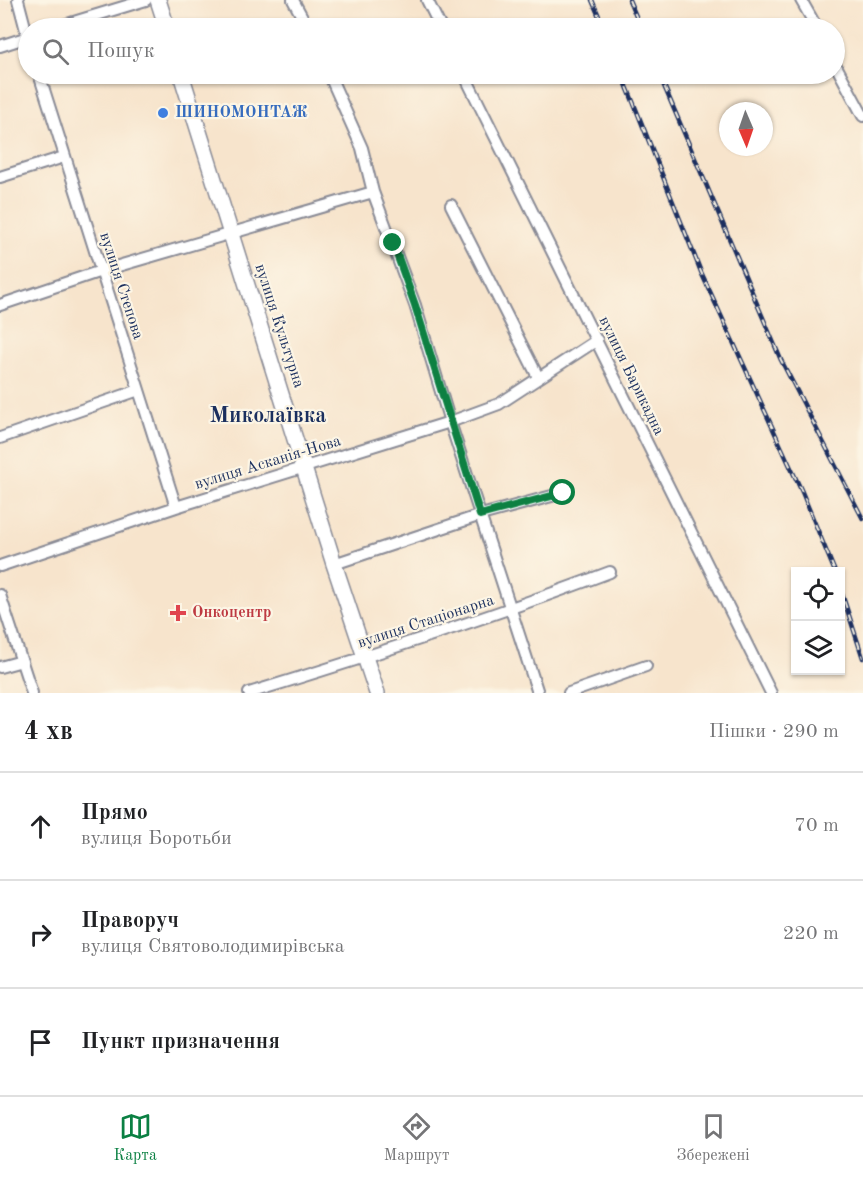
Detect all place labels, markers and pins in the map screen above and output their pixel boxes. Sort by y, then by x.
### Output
place label: ШИНОМОНТАЖ [175,105,308,121]
marker: ШИНОМОНТАЖ [156,106,170,120]
marker: Онкоцентр [169,604,187,622]
place label: Онкоцентр [192,605,271,621]

